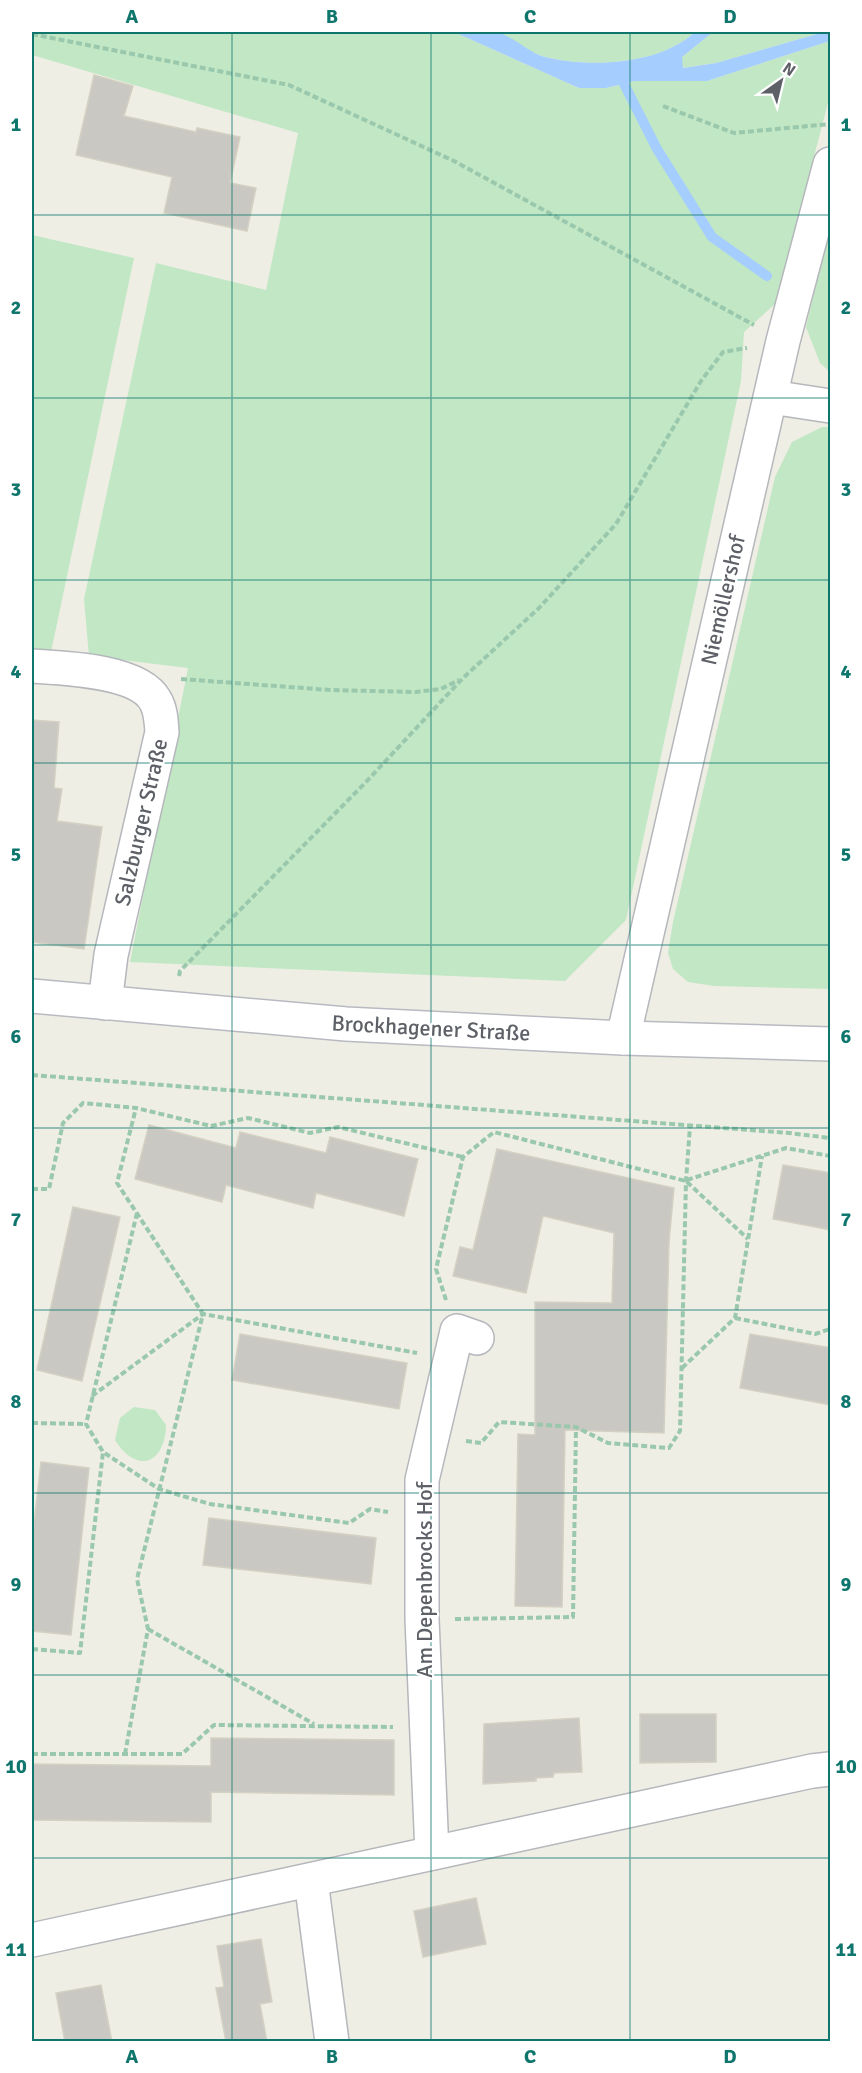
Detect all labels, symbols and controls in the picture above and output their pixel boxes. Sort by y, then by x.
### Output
text: A [126,4,139,29]
text: B [326,4,338,29]
text: C [524,4,536,29]
text: D [723,4,737,29]
north arrow [751,51,811,111]
text: N [779,58,799,81]
text: 1 [11,112,22,137]
text: 1 [841,112,852,137]
text: 2 [11,295,21,320]
text: 2 [841,295,851,320]
text: 3 [11,477,21,502]
text: 3 [841,477,851,502]
street label: Niemöllershof [695,531,751,668]
text: 4 [11,659,22,684]
text: 4 [841,659,852,684]
street label: Salzburger Straße [109,736,173,908]
text: 5 [11,842,21,867]
text: 5 [841,842,851,867]
street label: Brockhagener Straße [331,1009,531,1047]
text: 6 [11,1024,22,1049]
text: 6 [841,1024,852,1049]
text: 7 [11,1207,22,1232]
text: 7 [841,1207,852,1232]
text: 8 [11,1389,22,1414]
text: 8 [841,1389,852,1414]
street label: Am Depenbrocks Hof [411,1480,438,1678]
text: 9 [11,1572,22,1597]
text: 9 [841,1572,852,1597]
text: 10 [5,1754,27,1779]
text: 10 [835,1754,857,1779]
text: 11 [5,1937,27,1962]
text: 11 [835,1937,857,1962]
text: A [126,2044,139,2069]
text: B [326,2044,338,2069]
text: C [524,2044,536,2069]
text: D [723,2044,737,2069]

